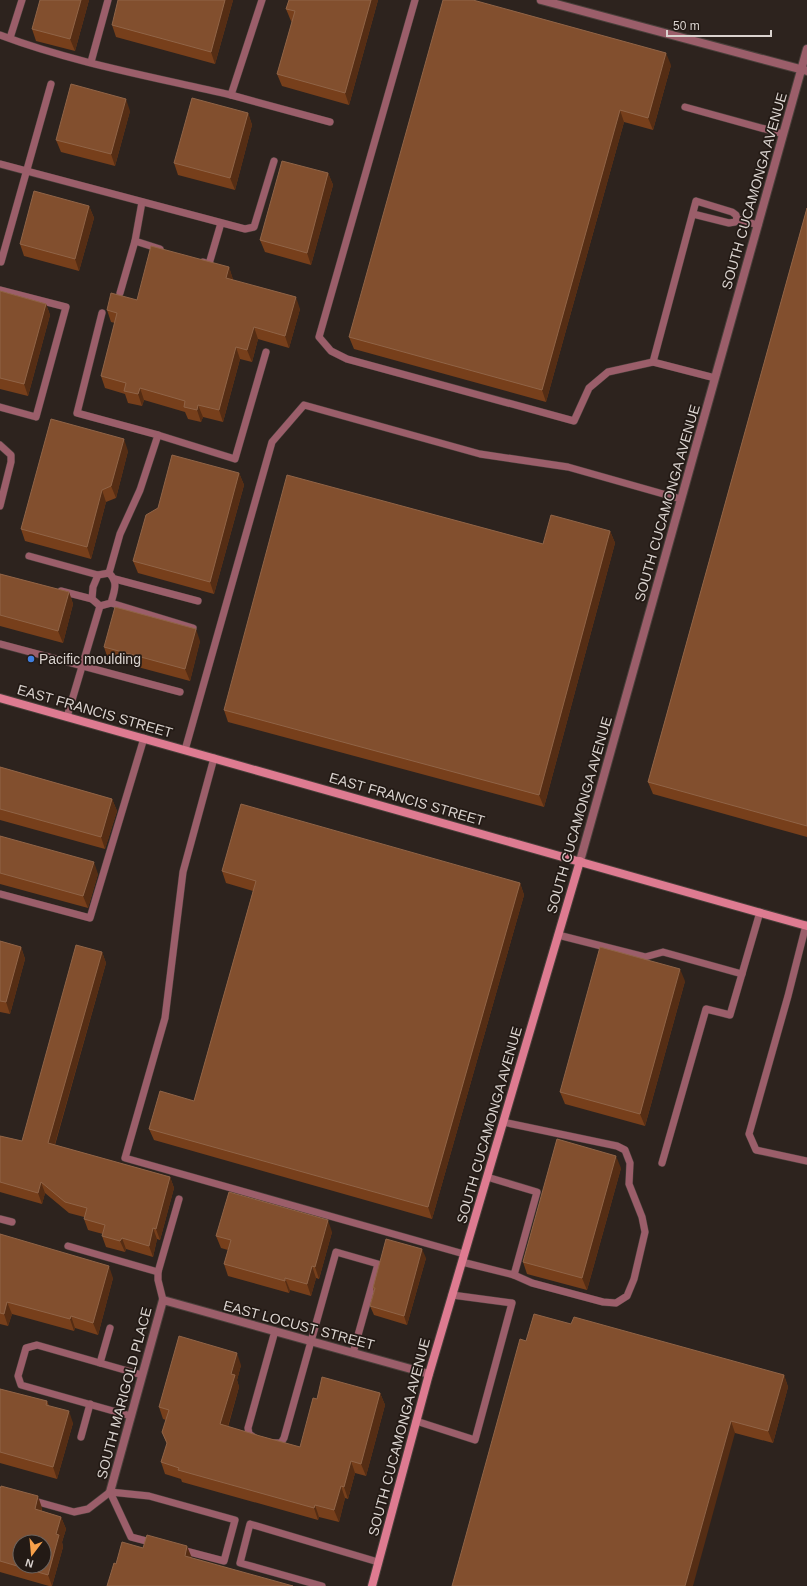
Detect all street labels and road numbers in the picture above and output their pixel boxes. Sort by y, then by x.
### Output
street label: SOUTH CUCAMONGA AVENUE [718,91,790,291]
street label: SOUTH CUCAMONGA AVENUE [631,403,703,603]
street label: EAST FRANCIS STREET [16,681,175,741]
street label: SOUTH CUCAMONGA AVENUE [543,715,615,915]
street label: EAST FRANCIS STREET [328,769,487,829]
street label: SOUTH CUCAMONGA AVENUE [453,1025,525,1225]
street label: EAST LOCUST STREET [222,1297,377,1353]
street label: SOUTH MARIGOLD PLACE [93,1305,155,1481]
street label: SOUTH CUCAMONGA AVENUE [365,1336,433,1538]

